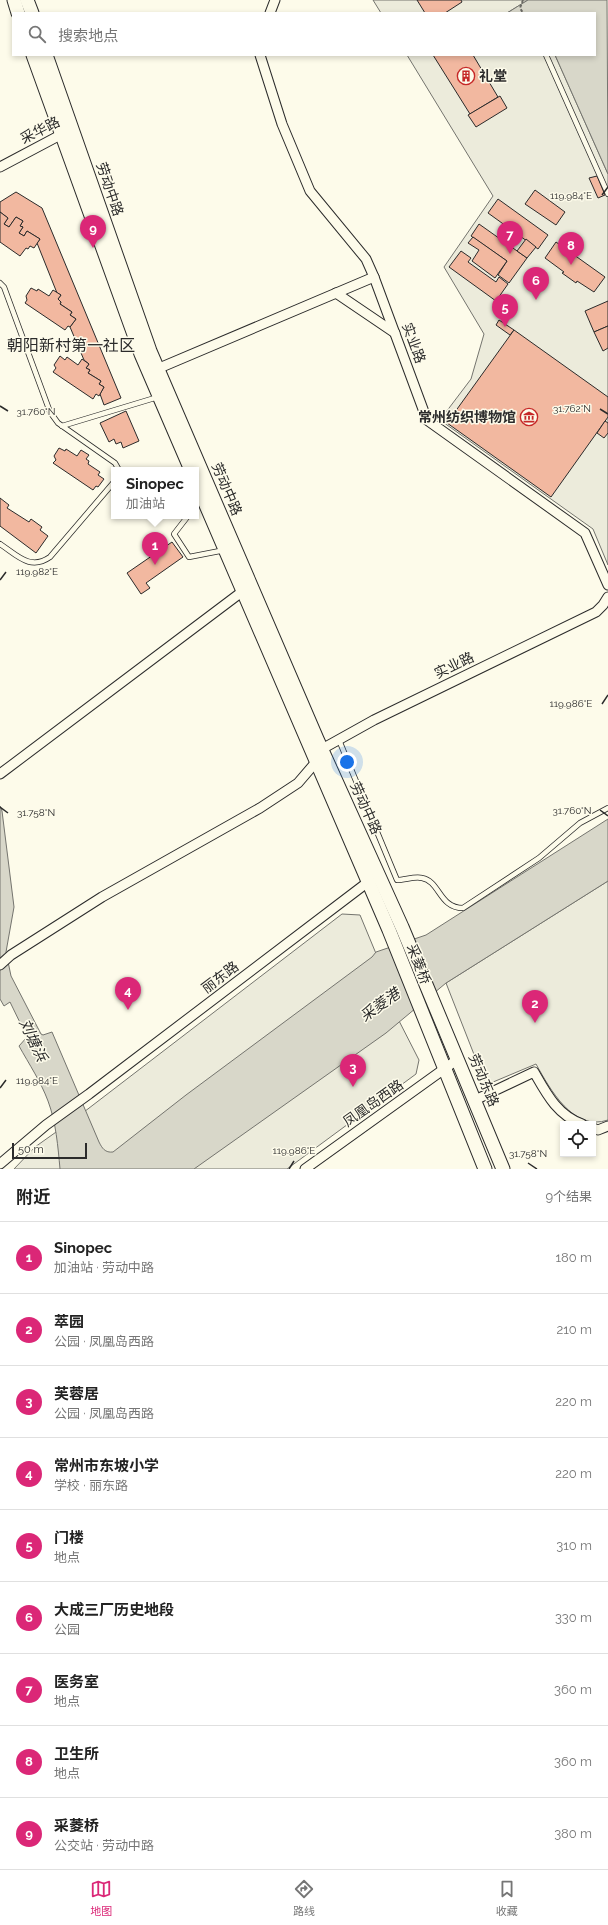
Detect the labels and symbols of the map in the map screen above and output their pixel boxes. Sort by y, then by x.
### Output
building icon: 礼堂 [456,66,476,86]
place label: 礼堂 [479,68,507,84]
street label: 采华路 [18,113,62,147]
street label: 劳动中路 [93,160,127,218]
text: 119.984°E [550,190,592,201]
pin: 9 [80,215,106,248]
pin: 7 [497,221,523,254]
pin: 8 [558,232,584,265]
pin: 6 [523,267,549,300]
pin: 5 [492,294,518,327]
street label: 实业路 [399,321,429,365]
district label: 朝阳新村第一社区 [7,336,135,355]
text: 31.762°N [553,403,591,414]
text: 31.760°N [17,406,55,417]
museum icon: 常州纺织博物馆 [519,407,539,427]
place label: 常州纺织博物馆 [418,409,516,425]
street label: 劳动中路 [209,460,245,518]
pin: 1 [142,532,168,565]
text: 119.982°E [16,566,58,577]
street label: 实业路 [432,649,476,681]
text: 119.986°E [550,698,592,709]
your location [337,752,357,772]
street label: 劳动中路 [347,779,385,837]
text: 31.760°N [553,805,591,816]
text: 31.758°N [17,807,55,818]
street label: 采菱桥 [404,942,434,986]
street label: 丽东路 [198,958,242,996]
pin: 4 [115,977,141,1010]
water label: 采菱港 [357,983,405,1026]
pin: 2 [522,990,548,1023]
water label: 刘塘浜 [15,1016,52,1066]
street label: 劳动东路 [466,1051,502,1109]
pin: 3 [340,1054,366,1087]
text: 119.984°E [16,1075,58,1086]
street label: 凤凰岛西路 [340,1076,406,1130]
scale bar [12,1141,87,1160]
text: 119.986°E [273,1145,315,1156]
text: 31.758°N [509,1148,547,1159]

